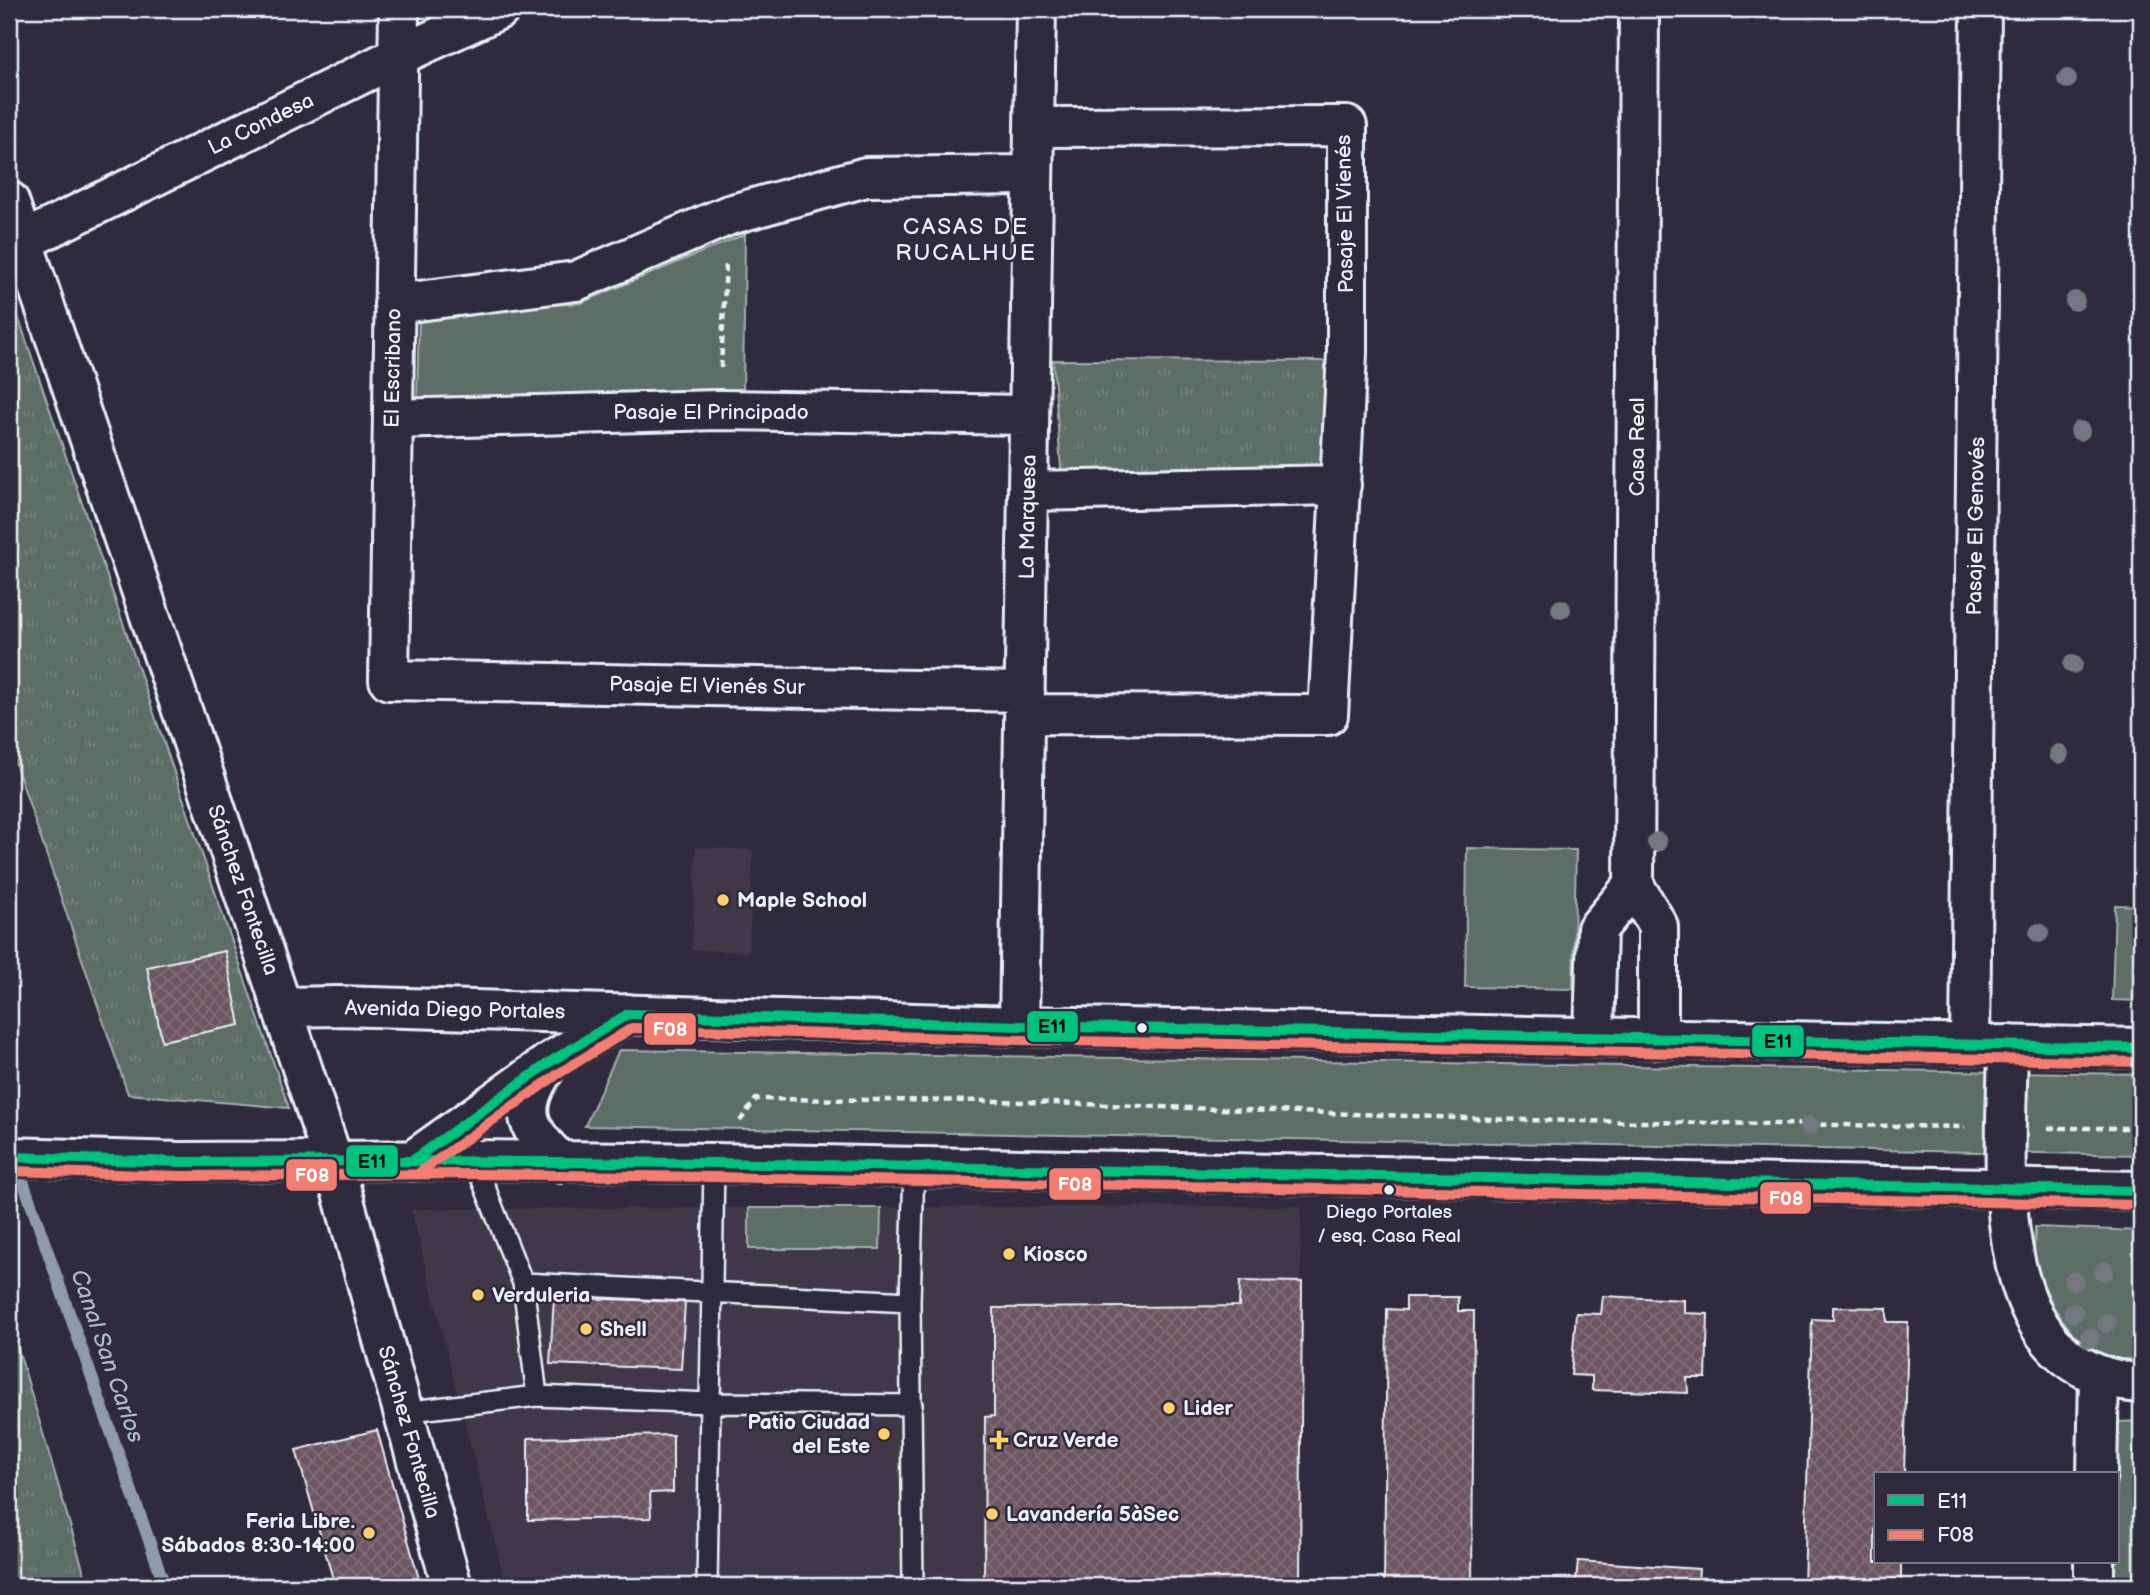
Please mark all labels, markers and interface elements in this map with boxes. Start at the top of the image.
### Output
street label: La Condesa [204,88,318,160]
street label: Pasaje El Vienés [1331,135,1359,293]
district label: CASAS DE RUCALHUE [895,213,1037,267]
street label: El Escribano [379,308,407,428]
street label: Casa Real [1625,398,1650,496]
street label: Pasaje El Principado [613,400,809,425]
street label: Pasaje El Genovés [1962,436,1990,616]
street label: La Marquesa [1014,454,1042,580]
street label: Pasaje El Vienés Sur [609,672,805,700]
street label: Sánchez Fontecilla [202,802,284,978]
place label: Maple School [737,888,867,913]
marker: Maple School [715,892,731,908]
street label: Avenida Diego Portales [345,996,565,1024]
line badge: E11 [1026,1010,1079,1043]
line badge: F08 [643,1012,697,1046]
text: E11 [1038,1016,1066,1039]
text: F08 [653,1019,687,1042]
unlabelled marker [1135,1021,1149,1035]
line badge: E11 [1751,1024,1805,1058]
text: E11 [1764,1031,1792,1054]
line badge: E11 [345,1144,399,1178]
text: E11 [358,1151,386,1174]
line badge: F08 [285,1158,338,1192]
text: F08 [295,1165,329,1188]
line badge: F08 [1048,1167,1102,1201]
text: F08 [1058,1174,1092,1197]
line badge: F08 [1759,1181,1812,1215]
marker: Diego Portales / esq. Casa Real [1382,1183,1396,1197]
text: F08 [1769,1188,1803,1211]
place label: Diego Portales / esq. Casa Real [1317,1201,1461,1248]
place label: Kiosco [1023,1242,1088,1267]
marker: Kiosco [1001,1246,1017,1262]
water label: Canal San Carlos [64,1266,150,1447]
place label: Verduleria [492,1283,590,1308]
marker: Verduleria [470,1287,486,1303]
place label: Shell [600,1317,647,1342]
marker: Shell [578,1321,594,1337]
street label: Sánchez Fontecilla [372,1343,446,1521]
place label: Lider [1183,1396,1234,1421]
marker: Lider [1161,1400,1177,1416]
place label: Patio Ciudad del Este [748,1410,870,1459]
marker: Patio Ciudad del Este [876,1426,892,1442]
place label: Cruz Verde [1013,1428,1119,1453]
marker: Cruz Verde [991,1432,1007,1448]
legend [1874,1472,2118,1564]
text: E11 [1937,1489,1967,1514]
place label: Lavandería 5àSec [1006,1502,1179,1527]
marker: Lavandería 5àSec [984,1506,1000,1522]
place label: Feria Libre. Sábados 8:30-14:00 [162,1509,355,1558]
text: F08 [1937,1523,1974,1548]
marker: Feria Libre. Sábados 8:30-14:00 [361,1525,377,1541]

